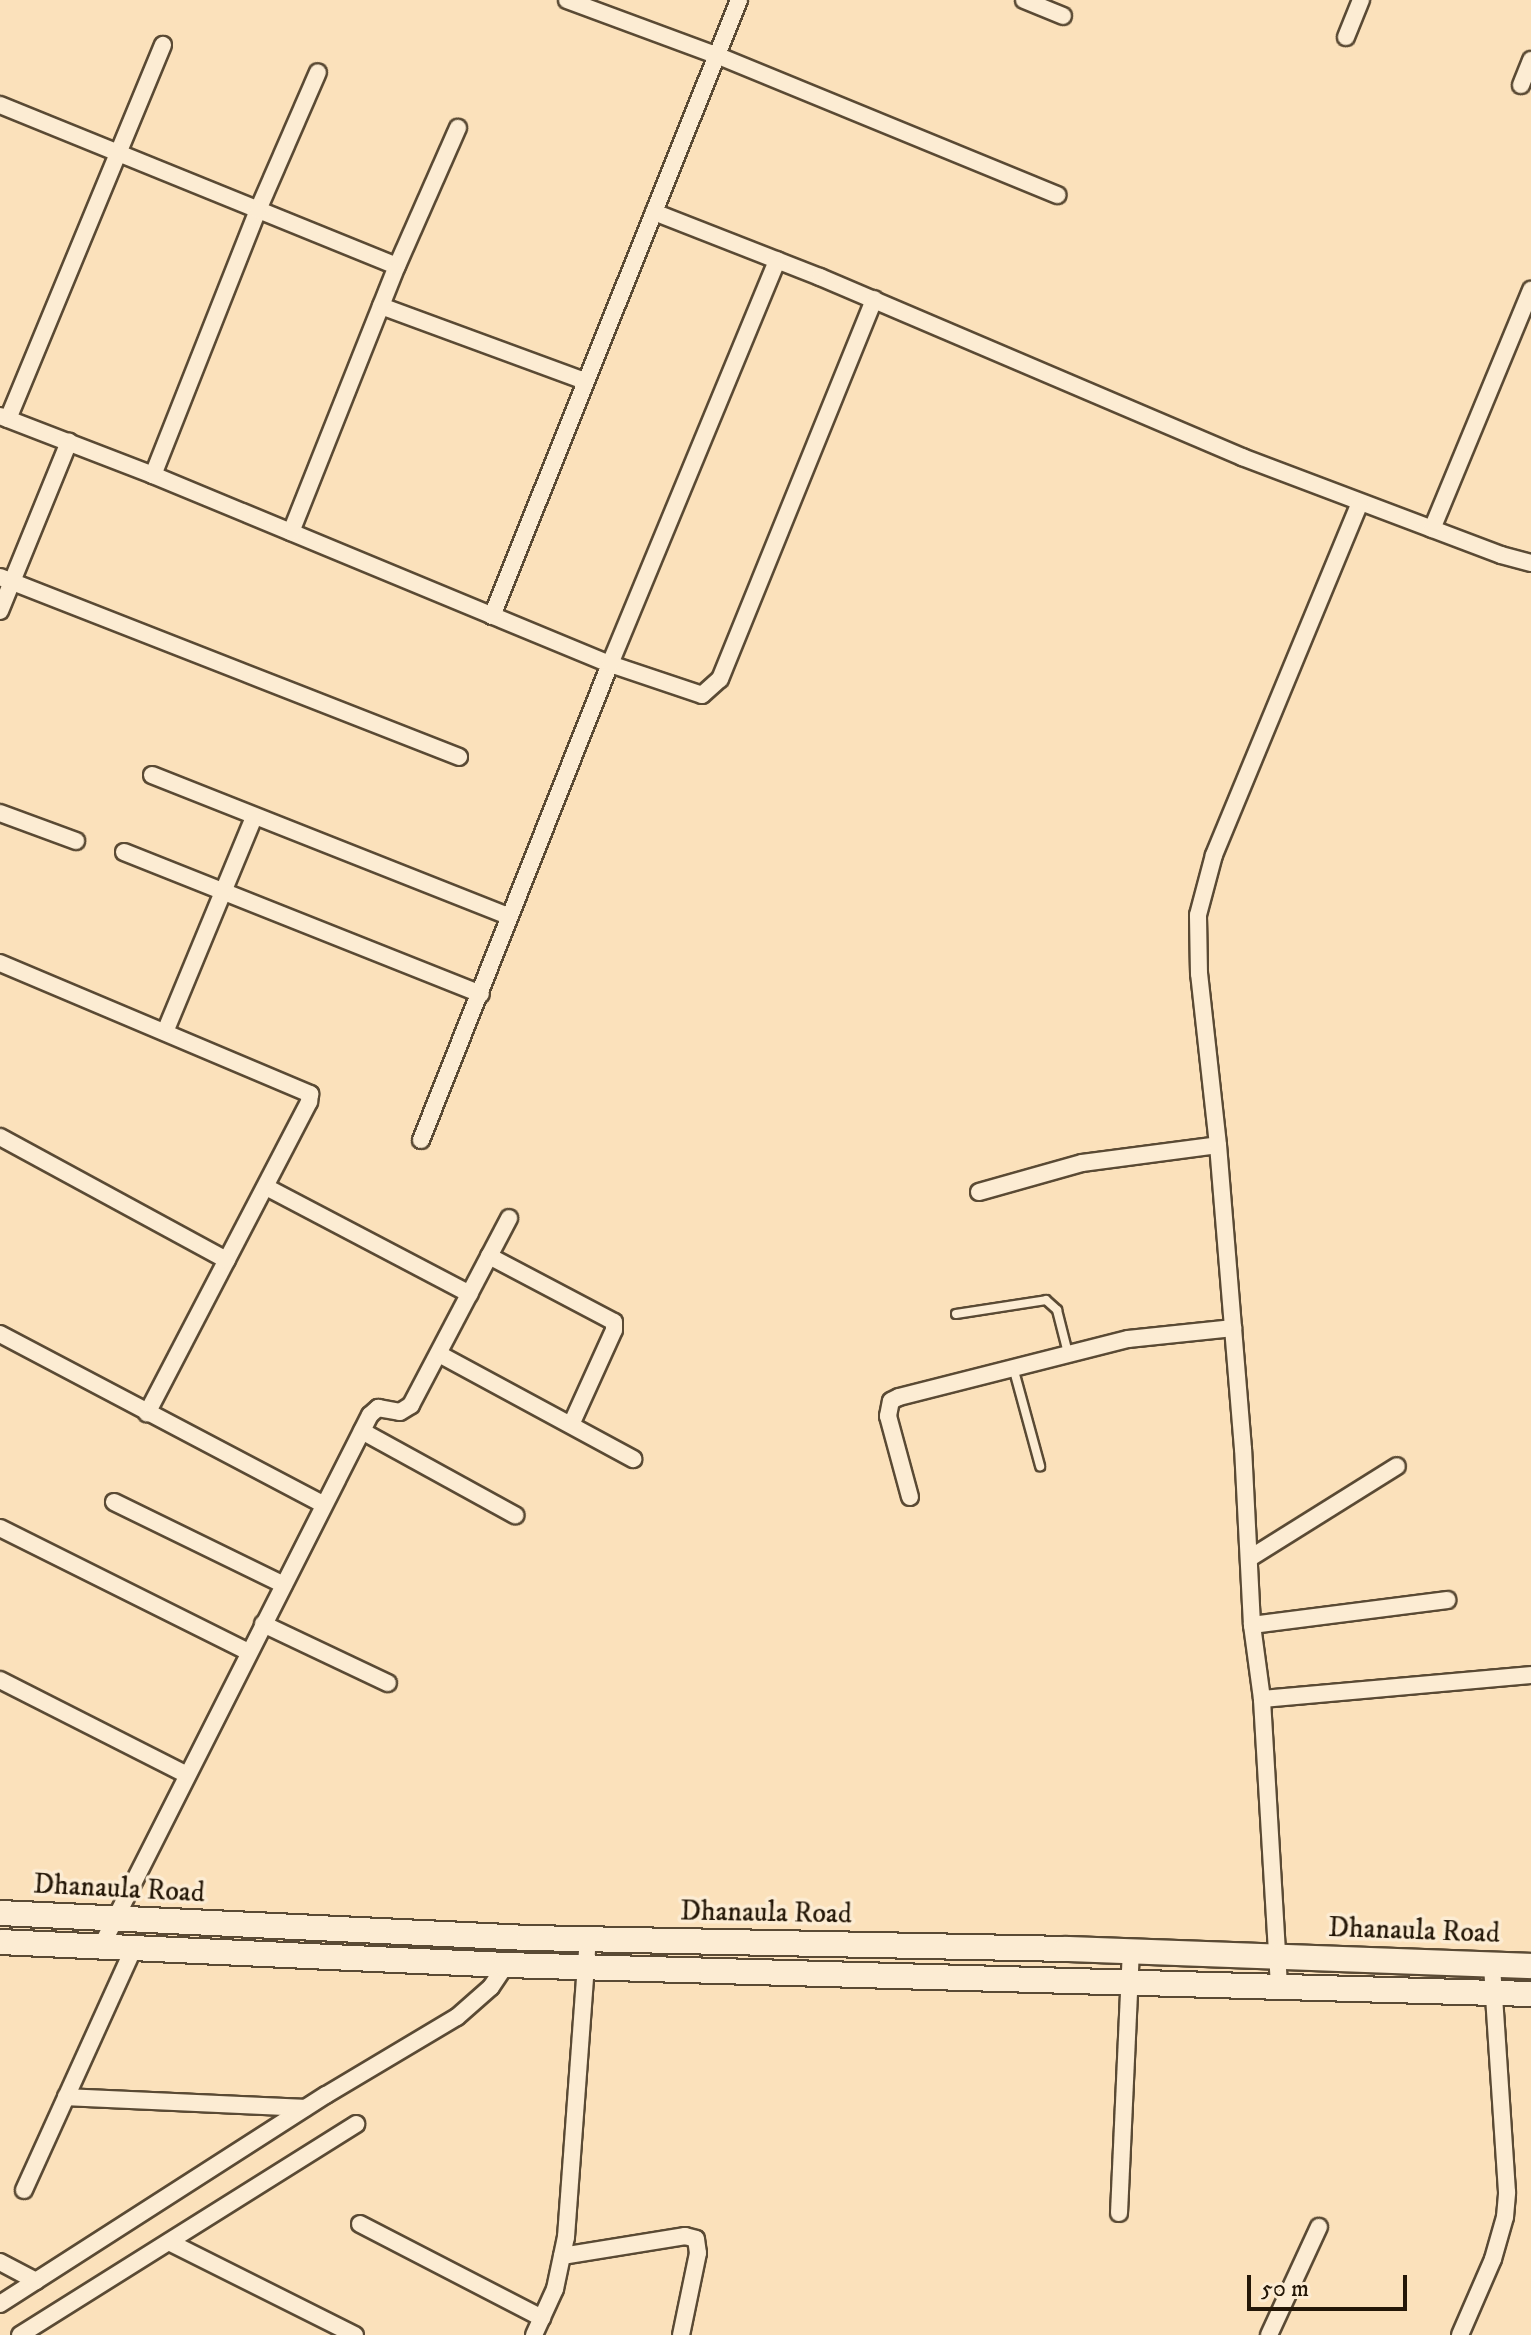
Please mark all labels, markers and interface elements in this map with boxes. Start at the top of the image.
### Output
street label: Dhanaula Road [32,1868,206,1910]
street label: Dhanaula Road [680,1895,852,1931]
street label: Dhanaula Road [1328,1911,1500,1951]
scale bar [1251,2259,1411,2309]
text: 50 m [1261,2274,1309,2304]

